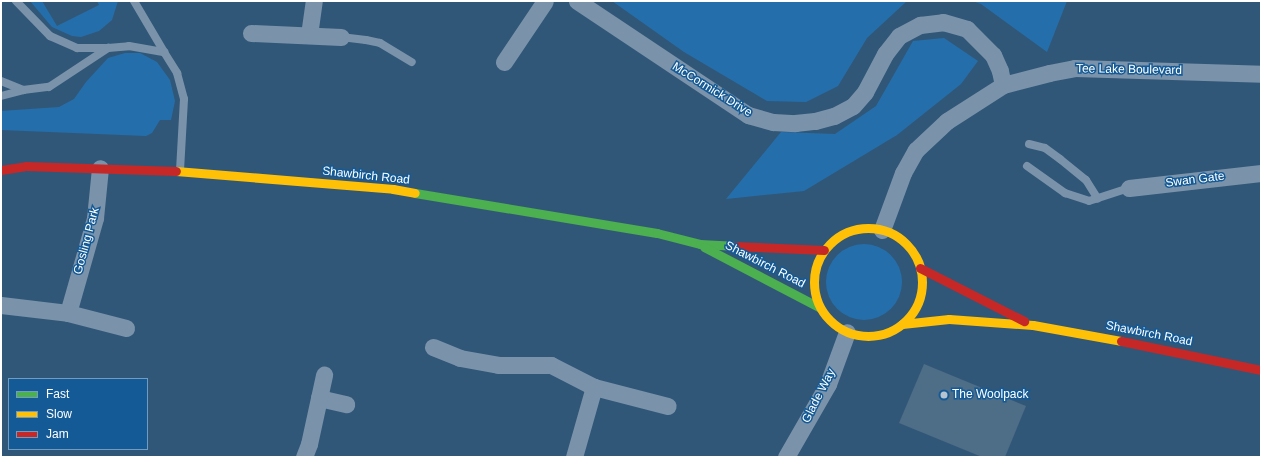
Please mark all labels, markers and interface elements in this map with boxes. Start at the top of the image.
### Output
street label: McCormick Drive [669,60,755,120]
street label: Tee Lake Boulevard [1076,62,1182,78]
street label: Shawbirch Road [321,164,411,188]
street label: Swan Gate [1165,169,1225,191]
street label: Gosling Park [71,206,103,276]
street label: Shawbirch Road [723,239,807,291]
street label: Shawbirch Road [1104,319,1194,349]
street label: Glade Way [799,366,839,426]
legend [8,378,148,450]
text: Fast [46,387,69,401]
place label: The Woolpack [952,388,1028,402]
marker: The Woolpack [939,390,949,400]
text: Slow [46,407,72,421]
text: Jam [46,427,69,441]

